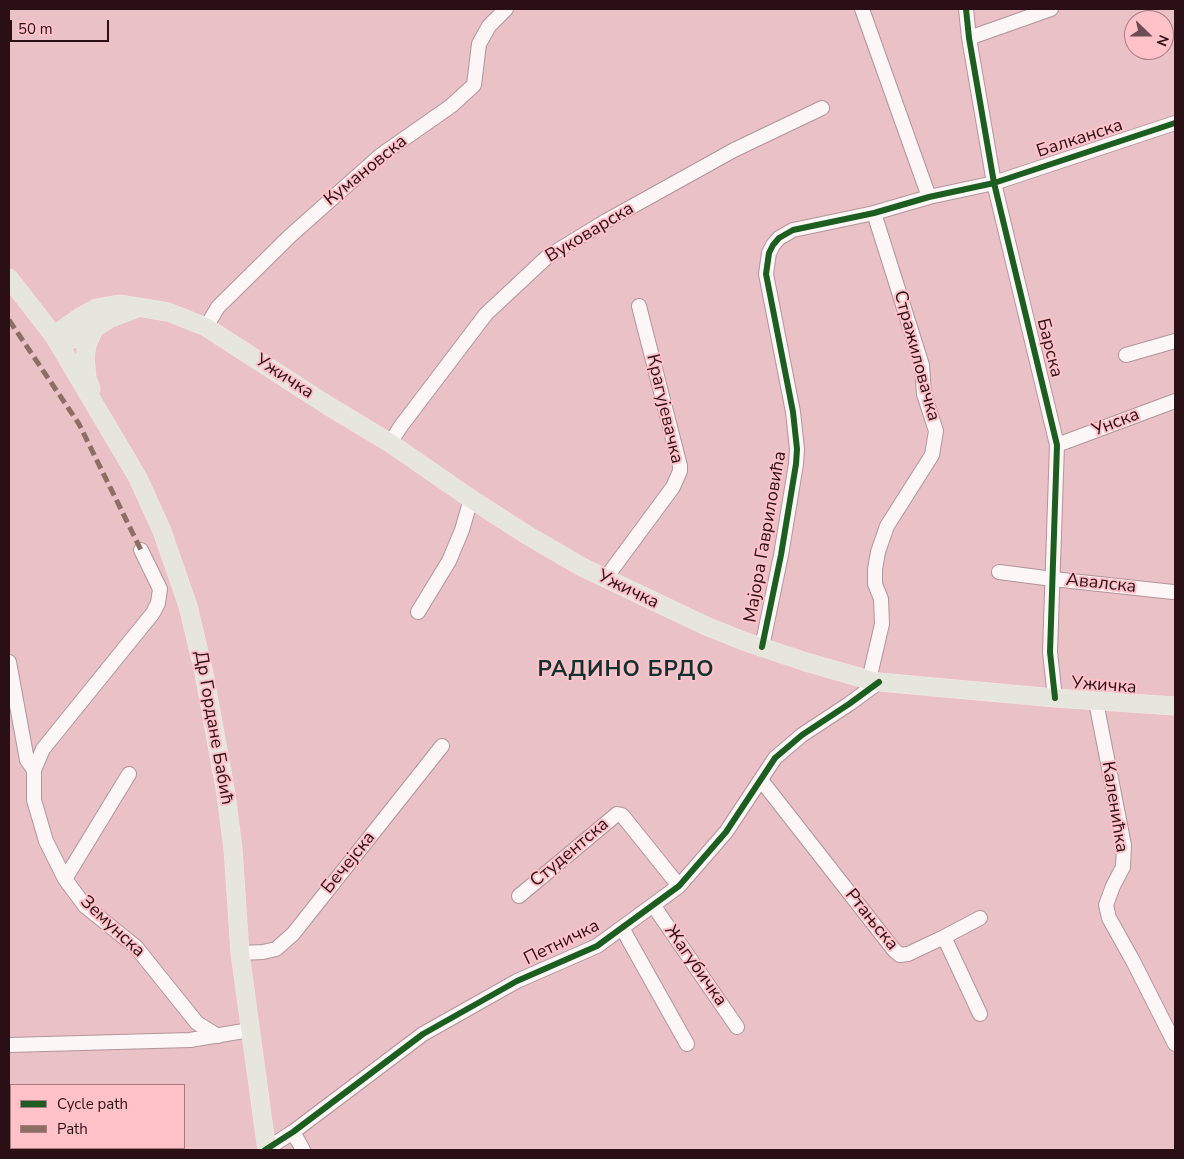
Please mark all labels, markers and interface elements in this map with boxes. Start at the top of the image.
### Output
scale bar [12,10,111,42]
north arrow [1124,10,1174,60]
text: 50 m [18,19,53,39]
text: N [1152,32,1173,49]
street label: Балканска [1034,115,1126,163]
street label: Кумановска [320,131,412,211]
street label: Вуковарска [542,198,638,268]
street label: Стражиловачка [888,288,944,424]
street label: Барска [1031,316,1067,380]
street label: Ужичка [251,350,317,404]
street label: Крагујевачка [641,352,687,466]
street label: Унска [1089,404,1143,442]
street label: Мајора Гавриловића [740,450,792,624]
street label: Ужичка [594,566,662,614]
street label: Авалска [1065,570,1137,598]
street label: Др Гордане Бабић [189,649,237,807]
district label: РАДИНО БРДО [536,658,716,684]
street label: Ужичка [1071,673,1137,699]
street label: Каленићка [1096,760,1132,854]
street label: Студентска [526,814,614,892]
street label: Бечејска [318,828,380,898]
street label: Ртањска [840,885,902,955]
street label: Земунска [75,892,149,962]
street label: Петничка [521,915,603,971]
street label: Жагубичка [659,921,731,1011]
legend [10,1084,185,1149]
text: Cycle path [57,1094,128,1114]
text: Path [57,1119,88,1139]

